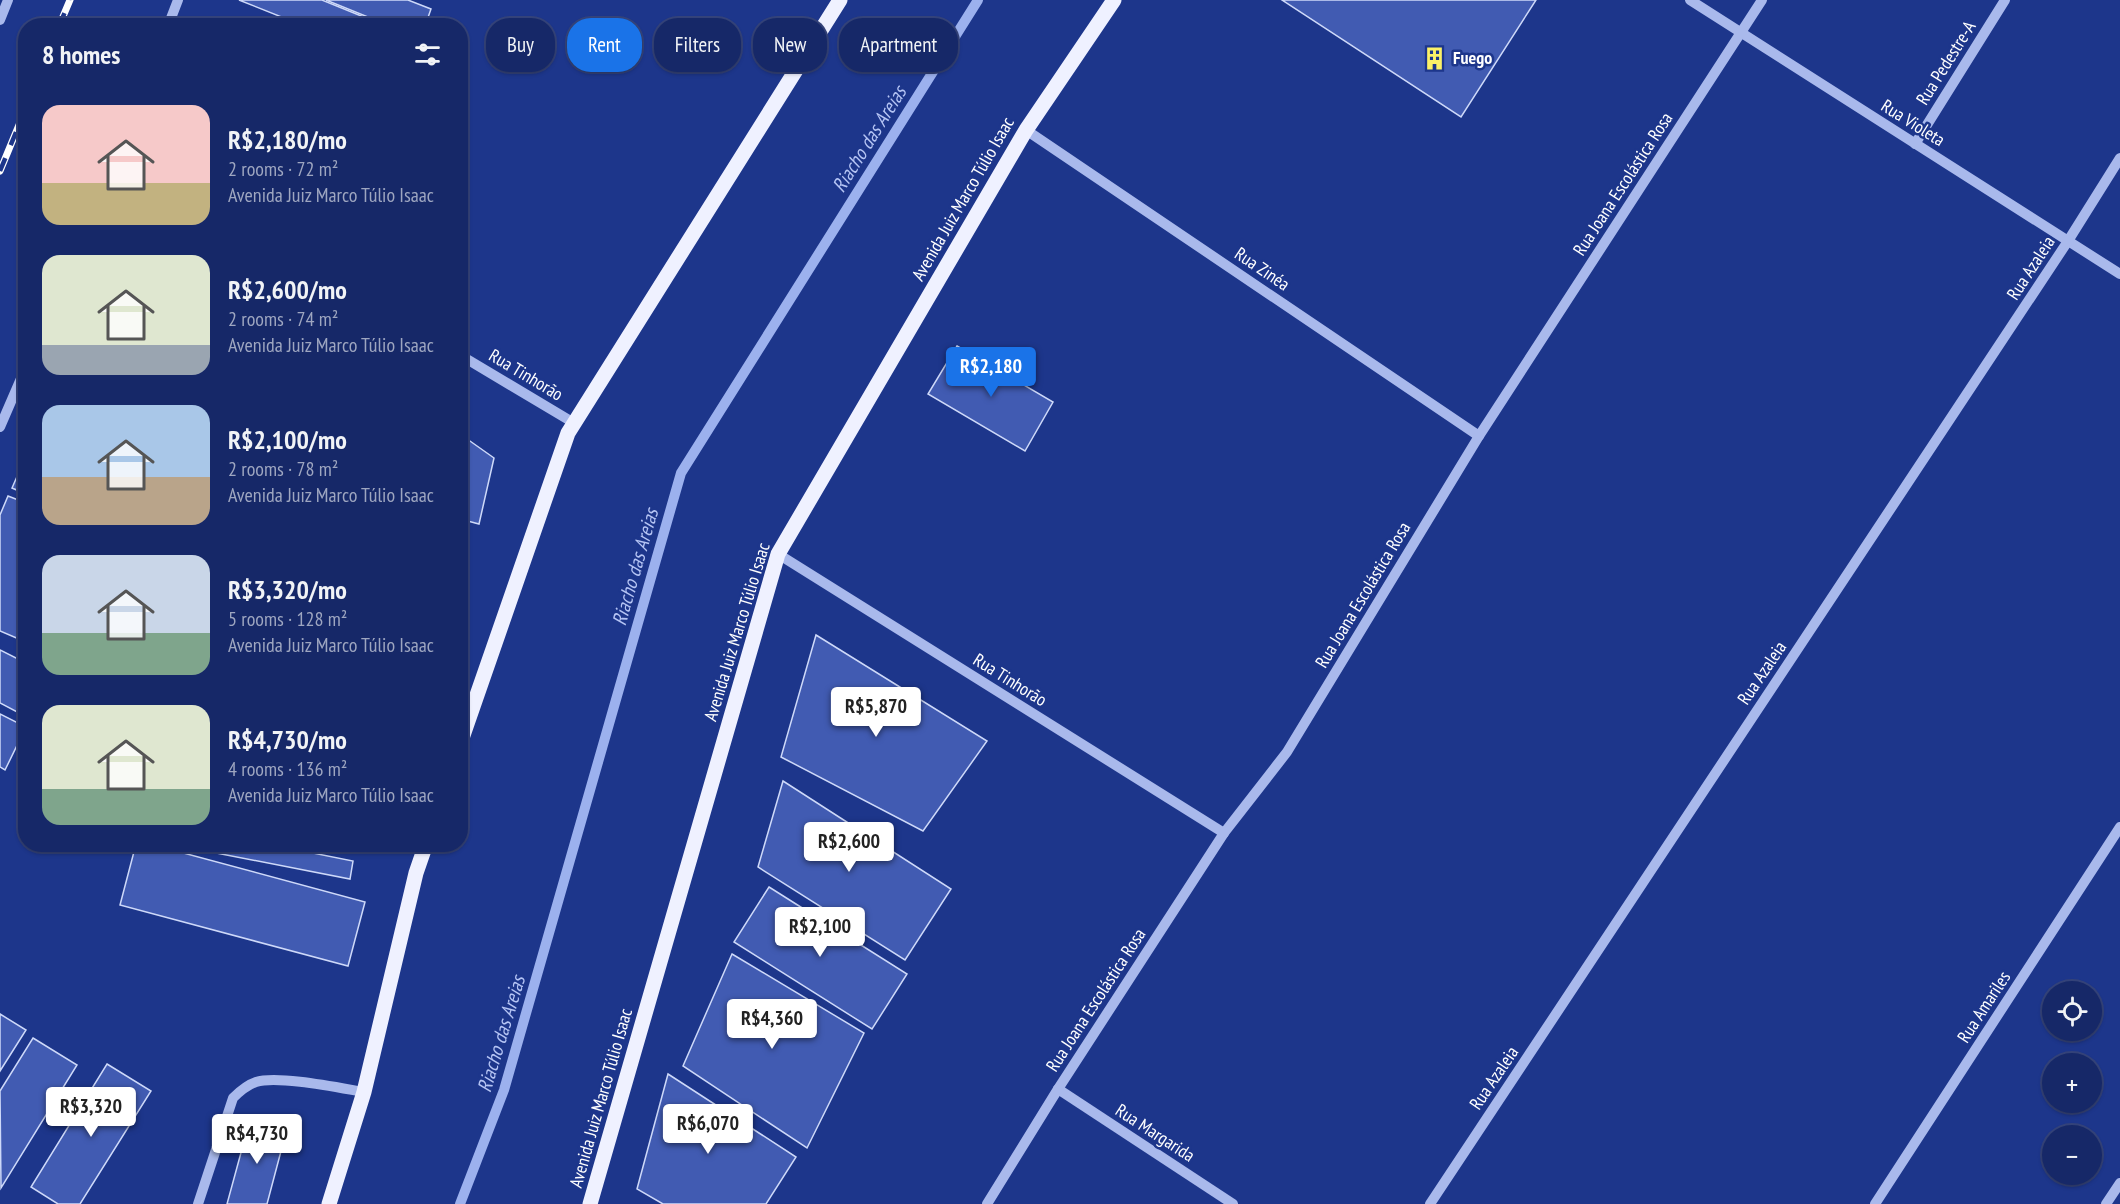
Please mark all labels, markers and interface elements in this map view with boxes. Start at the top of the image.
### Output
street label: Rua Pedestre-A [1911,16,1981,109]
chip: Buy [486,18,555,72]
chip: Rent [567,18,642,72]
chip: Filters [654,18,741,72]
chip: New [753,18,827,72]
chip: Apartment [839,18,958,72]
text: 8 homes [42,38,120,71]
icon: filters [411,38,444,71]
building icon: Fuego [1422,45,1448,71]
place label: Fuego [1453,46,1492,69]
water label: Riacho das Areias [826,79,913,197]
street label: Rua Violeta [1877,94,1949,151]
street label: Rua Joana Escolástica Rosa [1568,108,1677,260]
street label: Avenida Juiz Marco Túlio Isaac [906,112,1019,285]
text: R$2,180/mo [228,123,347,156]
icon: home [90,129,162,201]
text: 2 rooms · 72 m² [228,156,338,182]
text: Avenida Juiz Marco Túlio Isaac [228,182,434,208]
street label: Rua Azaleia [2001,231,2060,304]
street label: Rua Zinéa [1230,242,1294,295]
text: R$2,600/mo [228,273,347,306]
icon: home [90,279,162,351]
text: 2 rooms · 74 m² [228,306,338,332]
text: Avenida Juiz Marco Túlio Isaac [228,332,434,358]
street label: Rua Tinhorão [485,343,568,406]
pin: R$2,180 [936,347,1046,398]
text: R$2,180 [960,353,1022,379]
text: R$2,100/mo [228,423,347,456]
icon: home [90,429,162,501]
text: 2 rooms · 78 m² [228,456,338,482]
text: Avenida Juiz Marco Túlio Isaac [228,482,434,508]
water label: Riacho das Areias [606,504,665,628]
street label: Rua Joana Escolástica Rosa [1310,518,1415,672]
street label: Avenida Juiz Marco Túlio Isaac [698,539,775,724]
text: R$3,320/mo [228,573,347,606]
icon: home [90,579,162,651]
text: 5 rooms · 128 m² [228,606,347,632]
text: Avenida Juiz Marco Túlio Isaac [228,632,434,658]
street label: Rua Azaleia [1732,637,1791,709]
street label: Rua Tinhorão [969,648,1052,711]
pin: R$5,870 [821,687,931,738]
text: R$5,870 [845,693,907,719]
text: R$4,730/mo [228,723,347,756]
icon: home [90,729,162,801]
text: 4 rooms · 136 m² [228,756,347,782]
text: Avenida Juiz Marco Túlio Isaac [228,782,434,808]
pin: R$2,600 [794,822,904,873]
text: R$2,600 [818,828,880,854]
pin: R$2,100 [765,907,875,958]
text: R$2,100 [789,913,851,939]
street label: Rua Joana Escolástica Rosa [1041,924,1150,1076]
street label: Rua Amariles [1952,967,2015,1047]
water label: Riacho das Areias [471,971,532,1095]
map controls [2042,981,2102,1185]
button: locate [2042,981,2102,1041]
pin: R$4,360 [717,999,827,1050]
street label: Avenida Juiz Marco Túlio Isaac [564,1005,637,1190]
text: R$4,360 [741,1005,803,1031]
street label: Rua Azaleia [1464,1042,1523,1114]
button: + [2042,1053,2102,1113]
pin: R$3,320 [36,1087,146,1138]
text: R$3,320 [60,1093,122,1119]
street label: Rua Margarida [1111,1098,1199,1167]
pin: R$6,070 [653,1104,763,1155]
text: R$6,070 [677,1110,739,1136]
pin: R$4,730 [202,1114,312,1165]
text: R$4,730 [226,1120,288,1146]
button: − [2042,1125,2102,1185]

